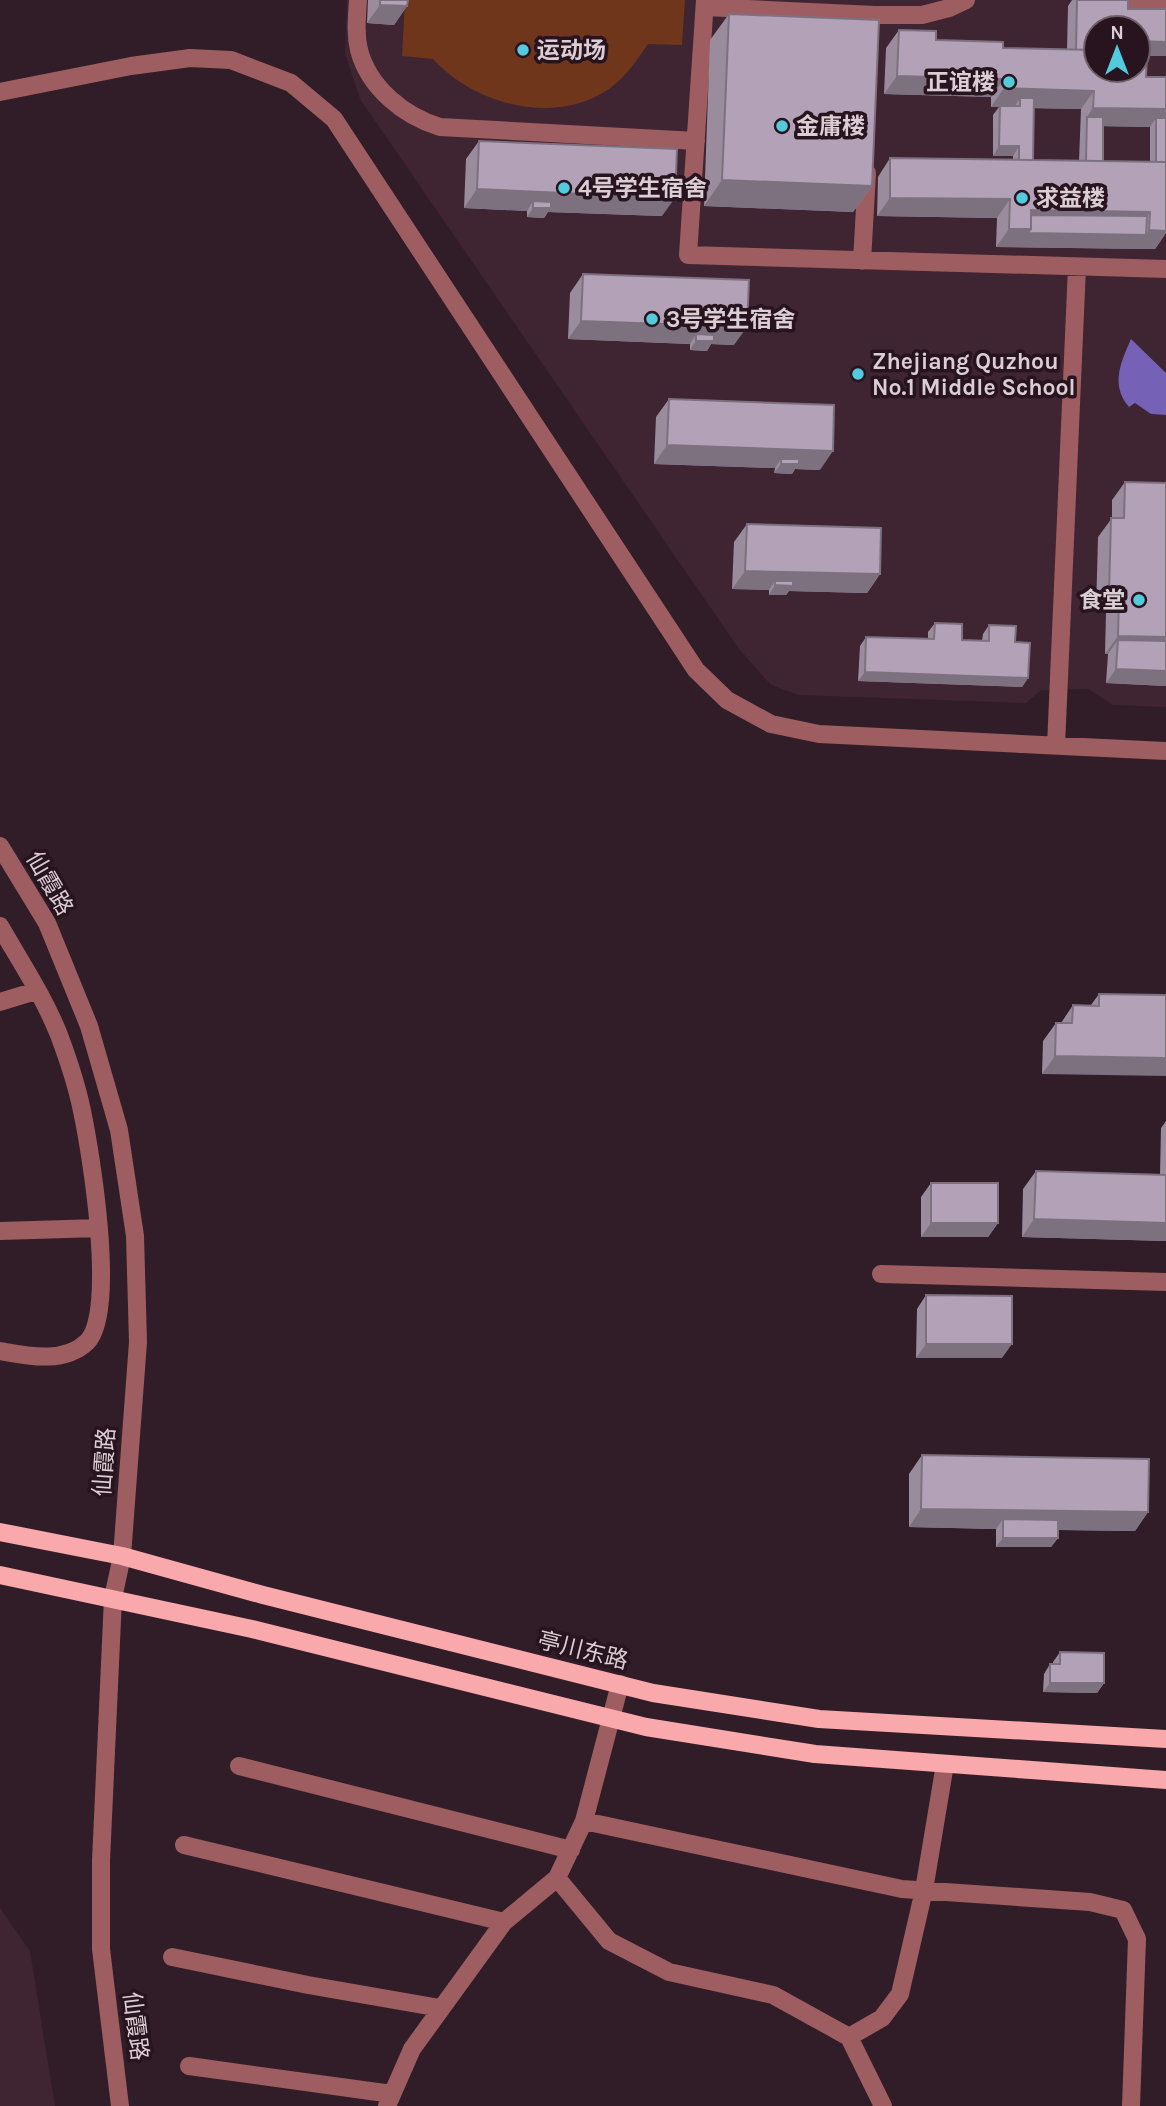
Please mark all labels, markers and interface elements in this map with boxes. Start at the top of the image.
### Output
north arrow [1082,14,1152,84]
text: N [1110,22,1124,44]
place label: 运动场 [537,37,606,64]
marker: 运动场 [515,42,531,58]
place label: 正谊楼 [926,69,995,96]
marker: 正谊楼 [1001,74,1017,90]
place label: 金庸楼 [796,113,865,140]
marker: 金庸楼 [774,118,790,134]
place label: 4号学生宿舍 [578,175,707,202]
marker: 4号学生宿舍 [556,180,572,196]
place label: 求益楼 [1036,185,1105,212]
marker: 求益楼 [1014,190,1030,206]
place label: 3号学生宿舍 [666,306,795,333]
marker: 3号学生宿舍 [644,311,660,327]
place label: Zhejiang Quzhou No.1 Middle School [872,348,1076,401]
marker: Zhejiang Quzhou No.1 Middle School [850,366,866,382]
place label: 食堂 [1079,587,1125,614]
marker: 食堂 [1131,592,1147,608]
street label: 仙霞路 [21,847,79,920]
street label: 仙霞路 [89,1427,120,1497]
street label: 亭川东路 [535,1626,631,1675]
street label: 仙霞路 [118,1990,153,2062]

